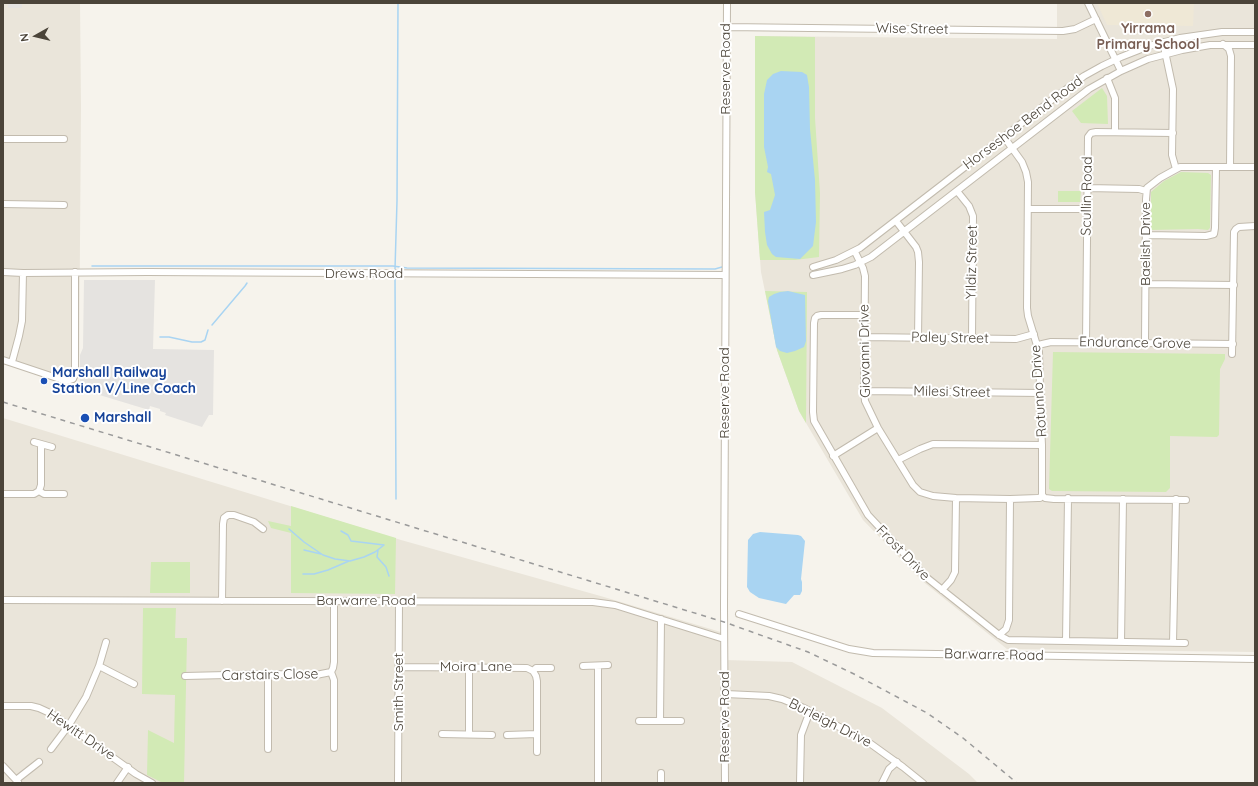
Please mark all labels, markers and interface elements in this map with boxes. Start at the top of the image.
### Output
marker: Yirrama Primary School [1143,9,1153,19]
north arrow [16,16,56,56]
street label: Wise Street [875,20,949,38]
place label: Yirrama Primary School [1097,21,1199,54]
street label: Reserve Road [718,23,734,115]
text: N [17,33,32,43]
street label: Horseshoe Bend Road [960,73,1086,173]
street label: Scullin Road [1078,156,1096,236]
street label: Baelish Drive [1138,202,1154,286]
street label: Yildiz Street [963,225,981,299]
street label: Drews Road [325,266,403,282]
street label: Giovanni Drive [856,304,874,398]
street label: Paley Street [911,329,989,347]
street label: Endurance Grove [1079,334,1191,352]
street label: Rotunno Drive [1027,344,1051,438]
street label: Reserve Road [717,347,733,439]
place label: Marshall Railway Station V/Line Coach [52,365,196,398]
marker: Marshall Railway Station V/Line Coach [39,376,49,386]
street label: Milesi Street [913,383,991,401]
place label: Marshall [94,410,152,426]
marker: Marshall [79,412,91,424]
street label: Frost Drive [873,522,933,584]
street label: Barwarre Road [316,593,416,609]
street label: Barwarre Road [944,646,1044,664]
street label: Smith Street [391,653,407,731]
street label: Moira Lane [440,659,512,675]
street label: Carstairs Close [221,666,319,684]
street label: Reserve Road [717,671,733,763]
street label: Burleigh Drive [786,695,874,751]
street label: Hewitt Drive [44,706,118,764]

